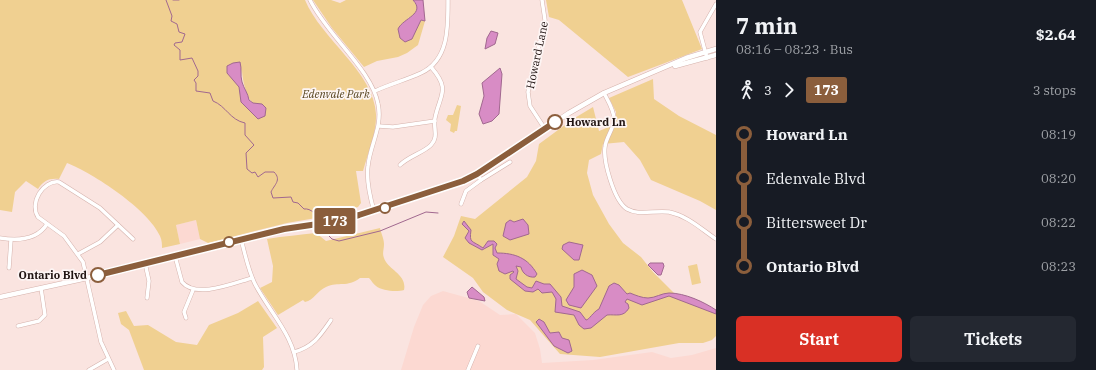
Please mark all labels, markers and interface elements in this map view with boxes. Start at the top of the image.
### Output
text: 7 min [736,11,798,40]
street label: Howard Lane [523,20,551,90]
text: $2.64 [1036,25,1076,44]
text: 08:16 – 08:23 · Bus [736,41,853,58]
icon: walk [736,79,758,101]
icon: forward [778,79,800,101]
text: 173 [814,81,839,99]
text: 3 [764,82,772,99]
text: 3 stops [1033,82,1076,99]
park label: Edenvale Park [301,87,370,101]
marker: Howard Ln [547,114,563,130]
place label: Howard Ln [566,115,626,129]
text: Howard Ln [766,125,848,144]
text: 08:19 [1041,126,1076,143]
text: Edenvale Blvd [766,169,866,188]
text: 08:20 [1041,170,1076,187]
unlabelled marker [379,202,391,214]
line badge: 173 [312,208,358,234]
text: 173 [322,212,348,230]
text: Bittersweet Dr [766,213,867,232]
text: 08:22 [1041,214,1076,231]
unlabelled marker [223,236,235,248]
text: Ontario Blvd [766,257,859,276]
text: 08:23 [1041,258,1076,275]
marker: Ontario Blvd [90,267,106,283]
place label: Ontario Blvd [19,268,87,282]
button: Start [736,316,902,362]
button: Tickets [910,316,1076,362]

